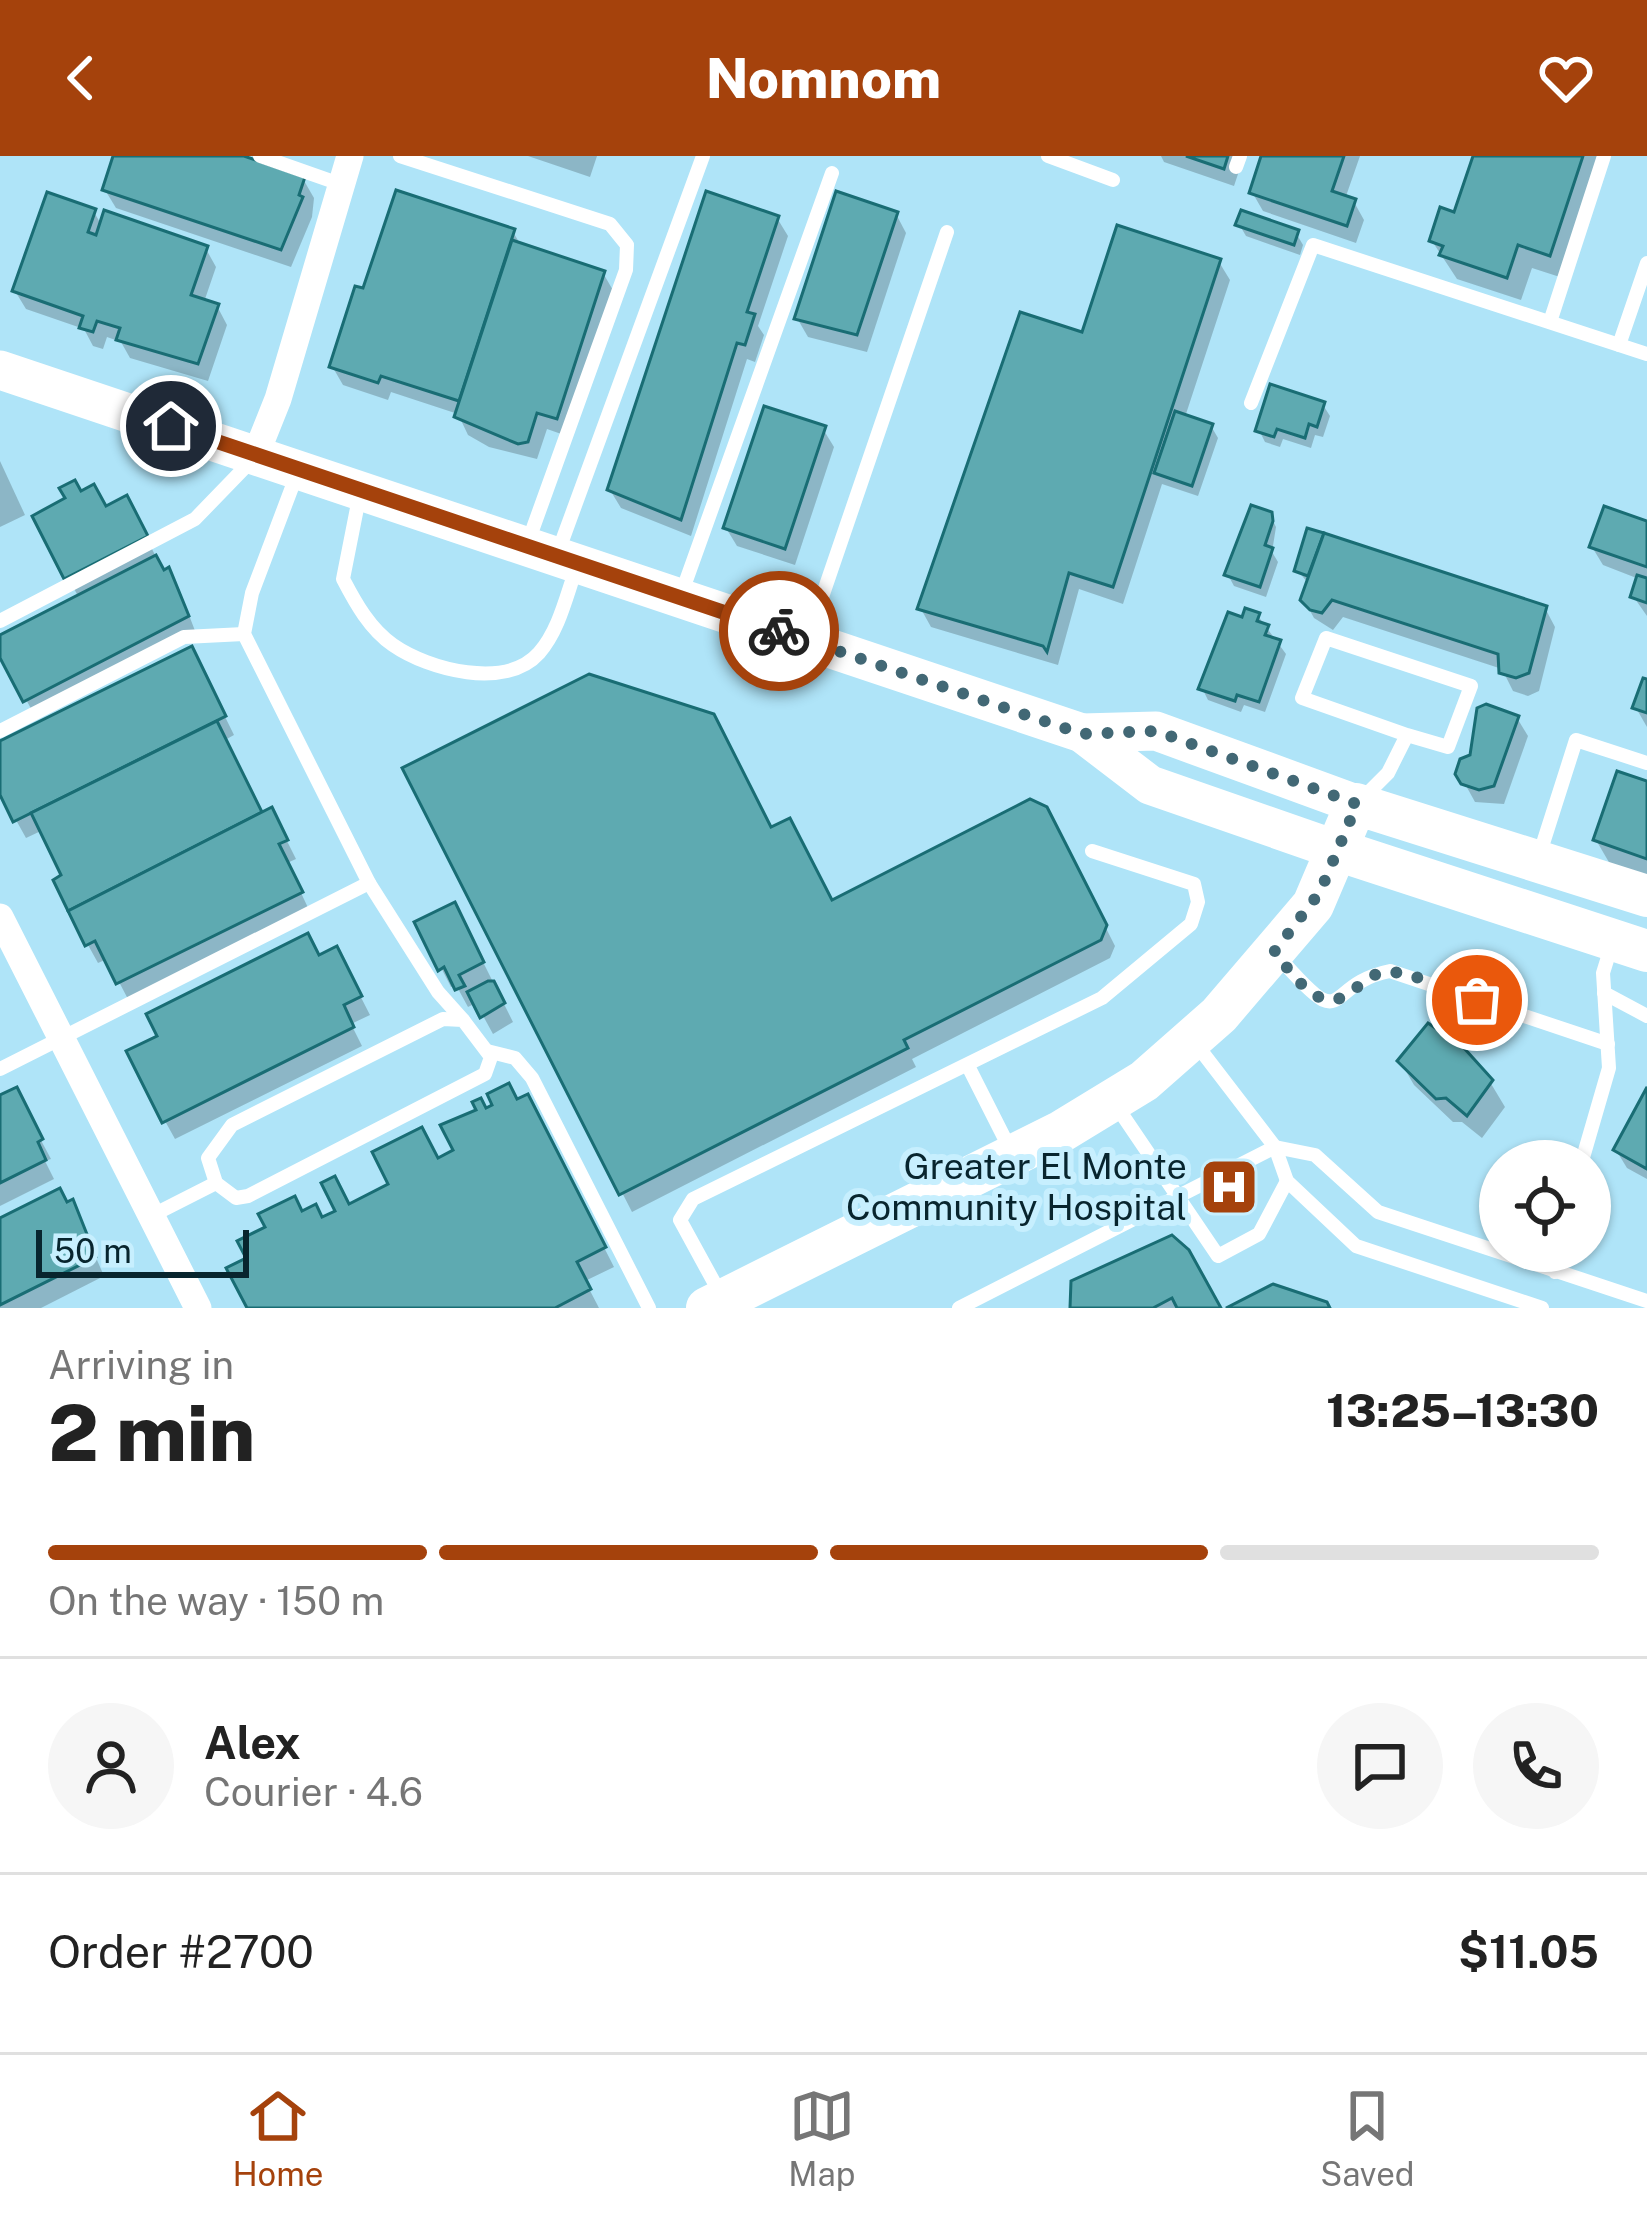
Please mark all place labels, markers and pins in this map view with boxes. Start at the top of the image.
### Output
pin [120,375,222,477]
pin [1426,949,1528,1051]
place label: Greater El Monte Community Hospital [846,1145,1187,1228]
hospital icon: Greater El Monte Community Hospital [1198,1156,1260,1218]

